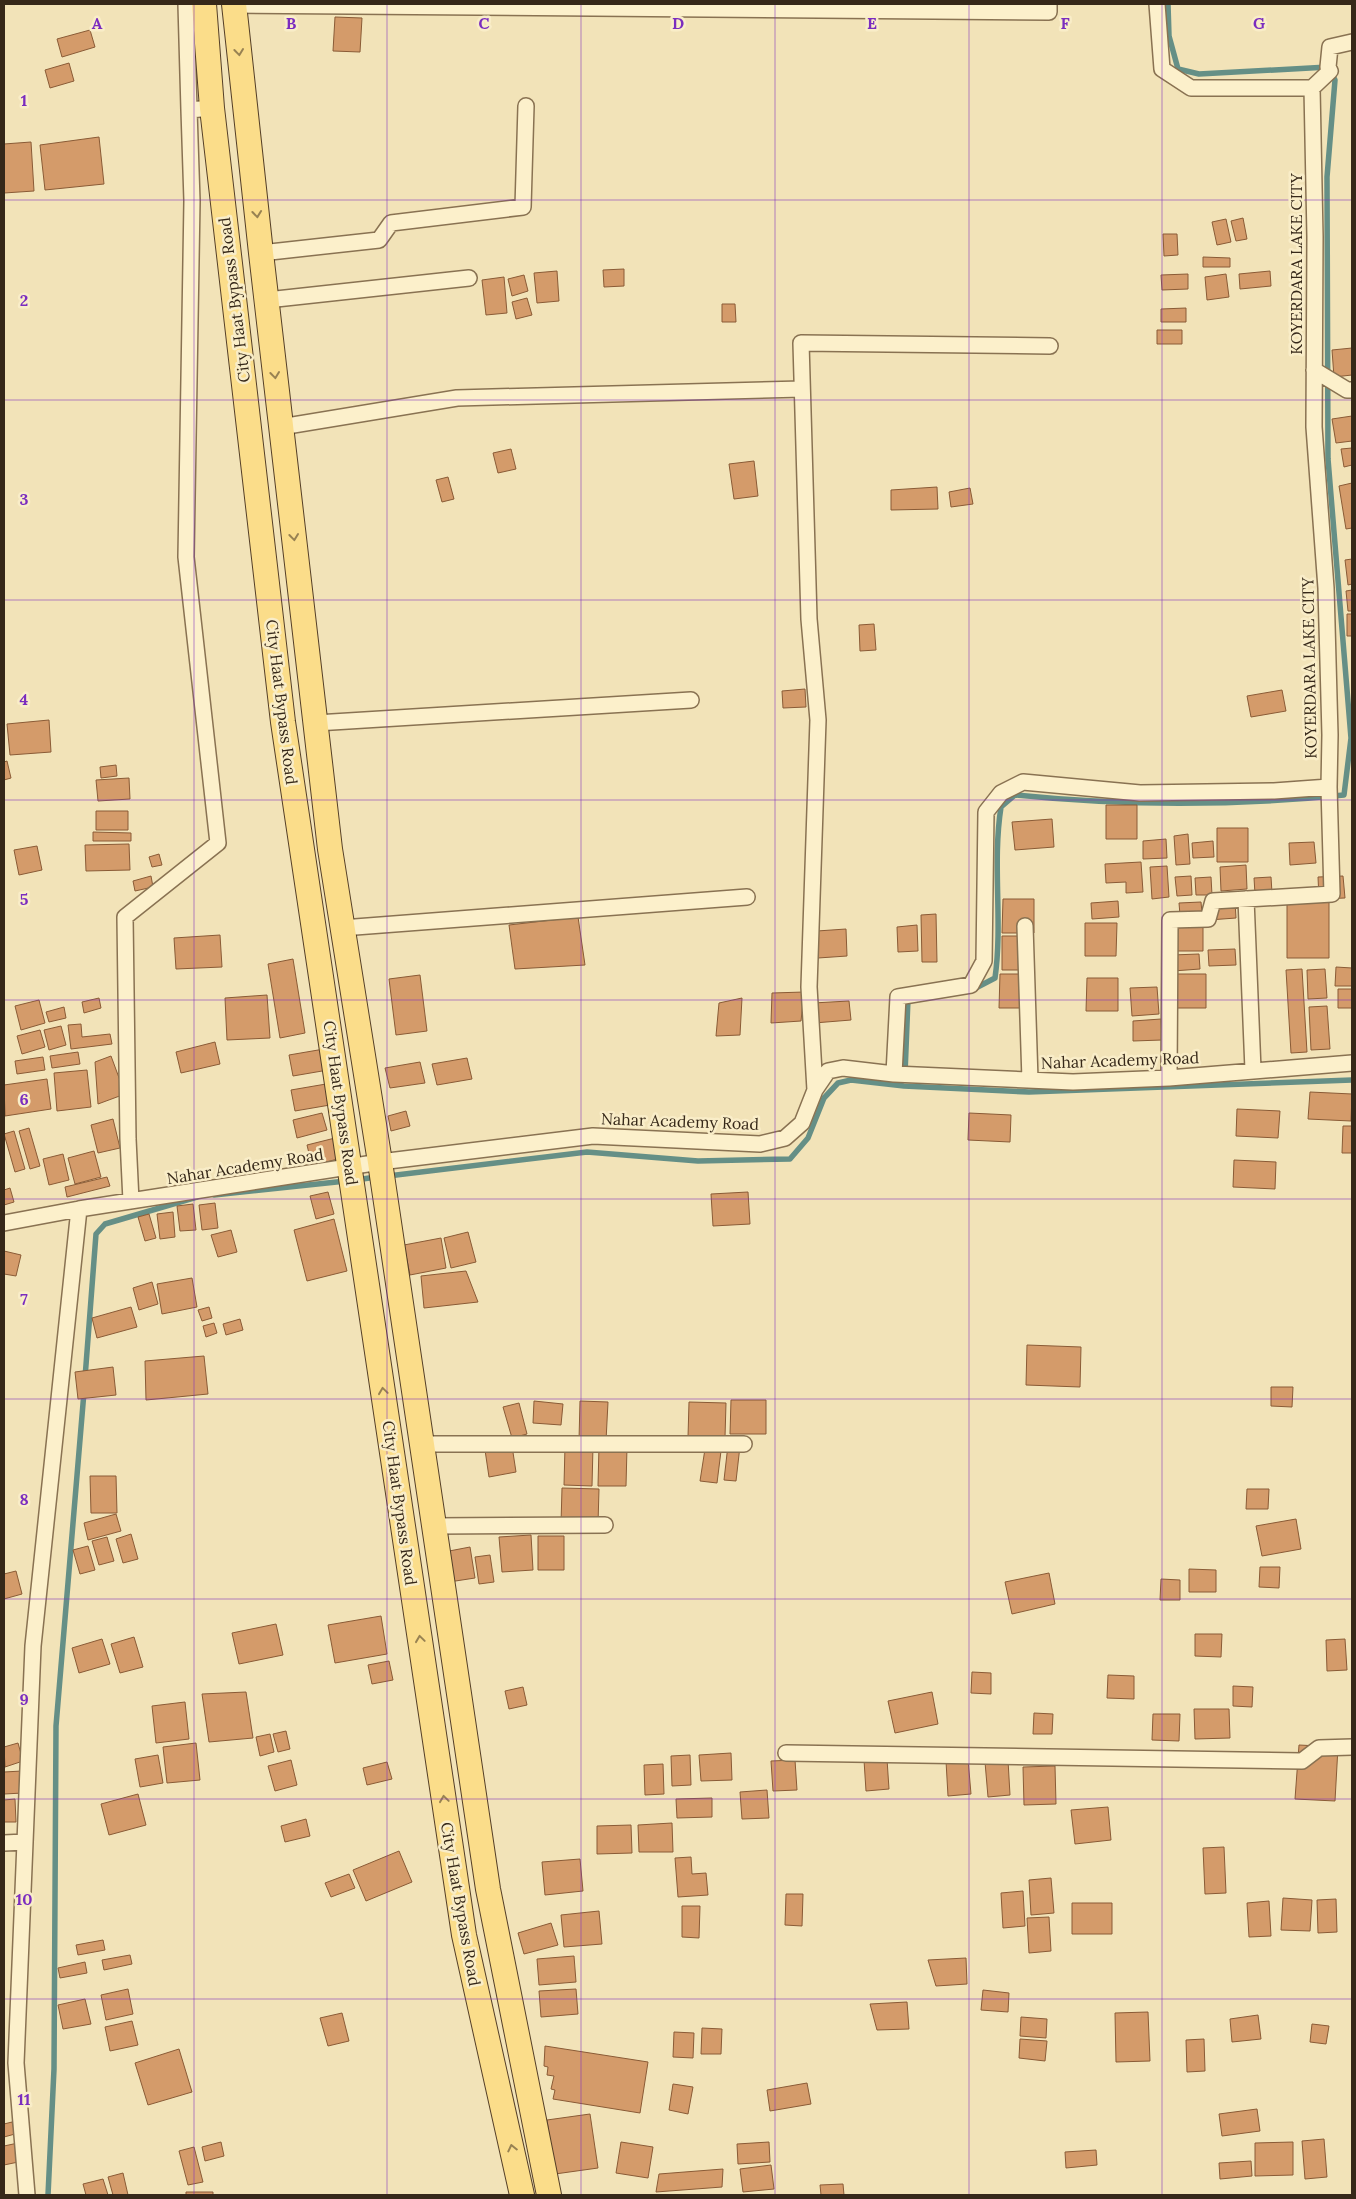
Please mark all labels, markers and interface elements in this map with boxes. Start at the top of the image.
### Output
text: A [92,13,103,33]
text: B [286,13,297,33]
text: C [478,13,490,33]
text: D [672,13,684,33]
text: E [867,13,877,33]
text: F [1060,13,1070,33]
text: G [1253,13,1265,33]
one-way arrow [233,49,244,57]
text: 1 [21,90,27,110]
street label: KOYERDARA LAKE CITY [1286,172,1306,355]
one-way arrow [251,210,262,218]
street label: City Haat Bypass Road [214,216,254,384]
text: 2 [20,290,28,310]
one-way arrow [269,372,280,380]
text: 3 [20,489,29,509]
one-way arrow [288,533,299,541]
street label: KOYERDARA LAKE CITY [1297,576,1321,759]
street label: City Haat Bypass Road [262,618,302,786]
text: 4 [20,689,29,709]
text: 5 [20,889,29,909]
street label: City Haat Bypass Road [320,1019,363,1187]
street label: Nahar Academy Road [1041,1047,1200,1073]
text: 6 [19,1089,29,1109]
street label: Nahar Academy Road [601,1108,760,1134]
street label: Nahar Academy Road [165,1144,325,1188]
text: 7 [20,1289,28,1309]
one-way arrow [379,1387,389,1396]
street label: City Haat Bypass Road [379,1419,422,1587]
text: 8 [19,1489,29,1509]
one-way arrow [415,1634,426,1642]
text: 9 [19,1689,29,1709]
one-way arrow [439,1795,450,1803]
street label: City Haat Bypass Road [437,1820,485,1988]
text: 10 [16,1889,32,1909]
text: 11 [18,2089,31,2109]
one-way arrow [507,2143,518,2152]

